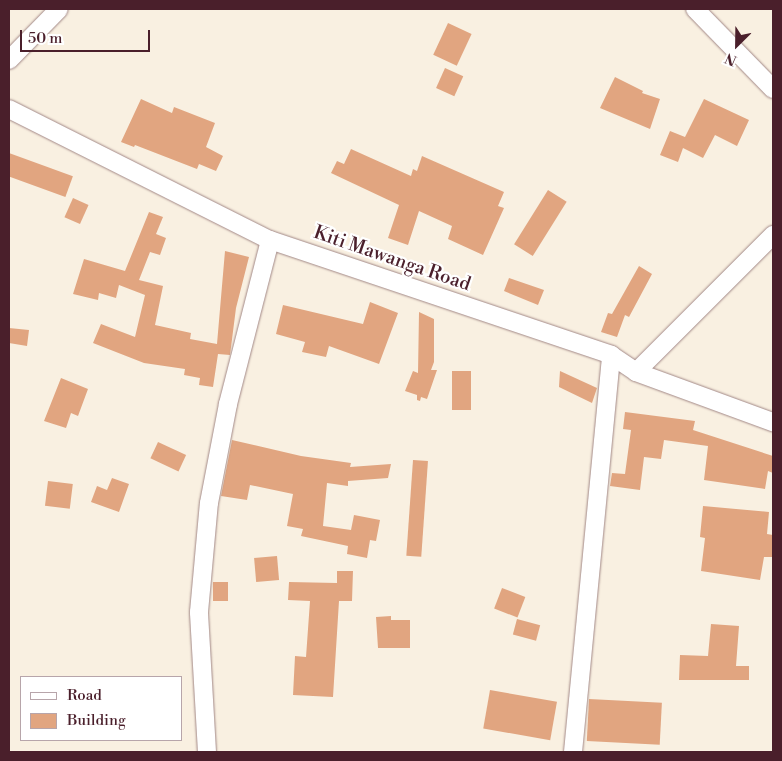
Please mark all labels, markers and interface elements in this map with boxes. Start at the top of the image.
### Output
scale bar [22,20,152,52]
north arrow [712,20,762,70]
text: 50 m [28,29,62,48]
text: N [723,48,740,69]
street label: Kiti Mawanga Road [310,221,474,297]
legend [20,676,182,741]
text: Road [67,686,102,705]
text: Building [67,711,126,730]

